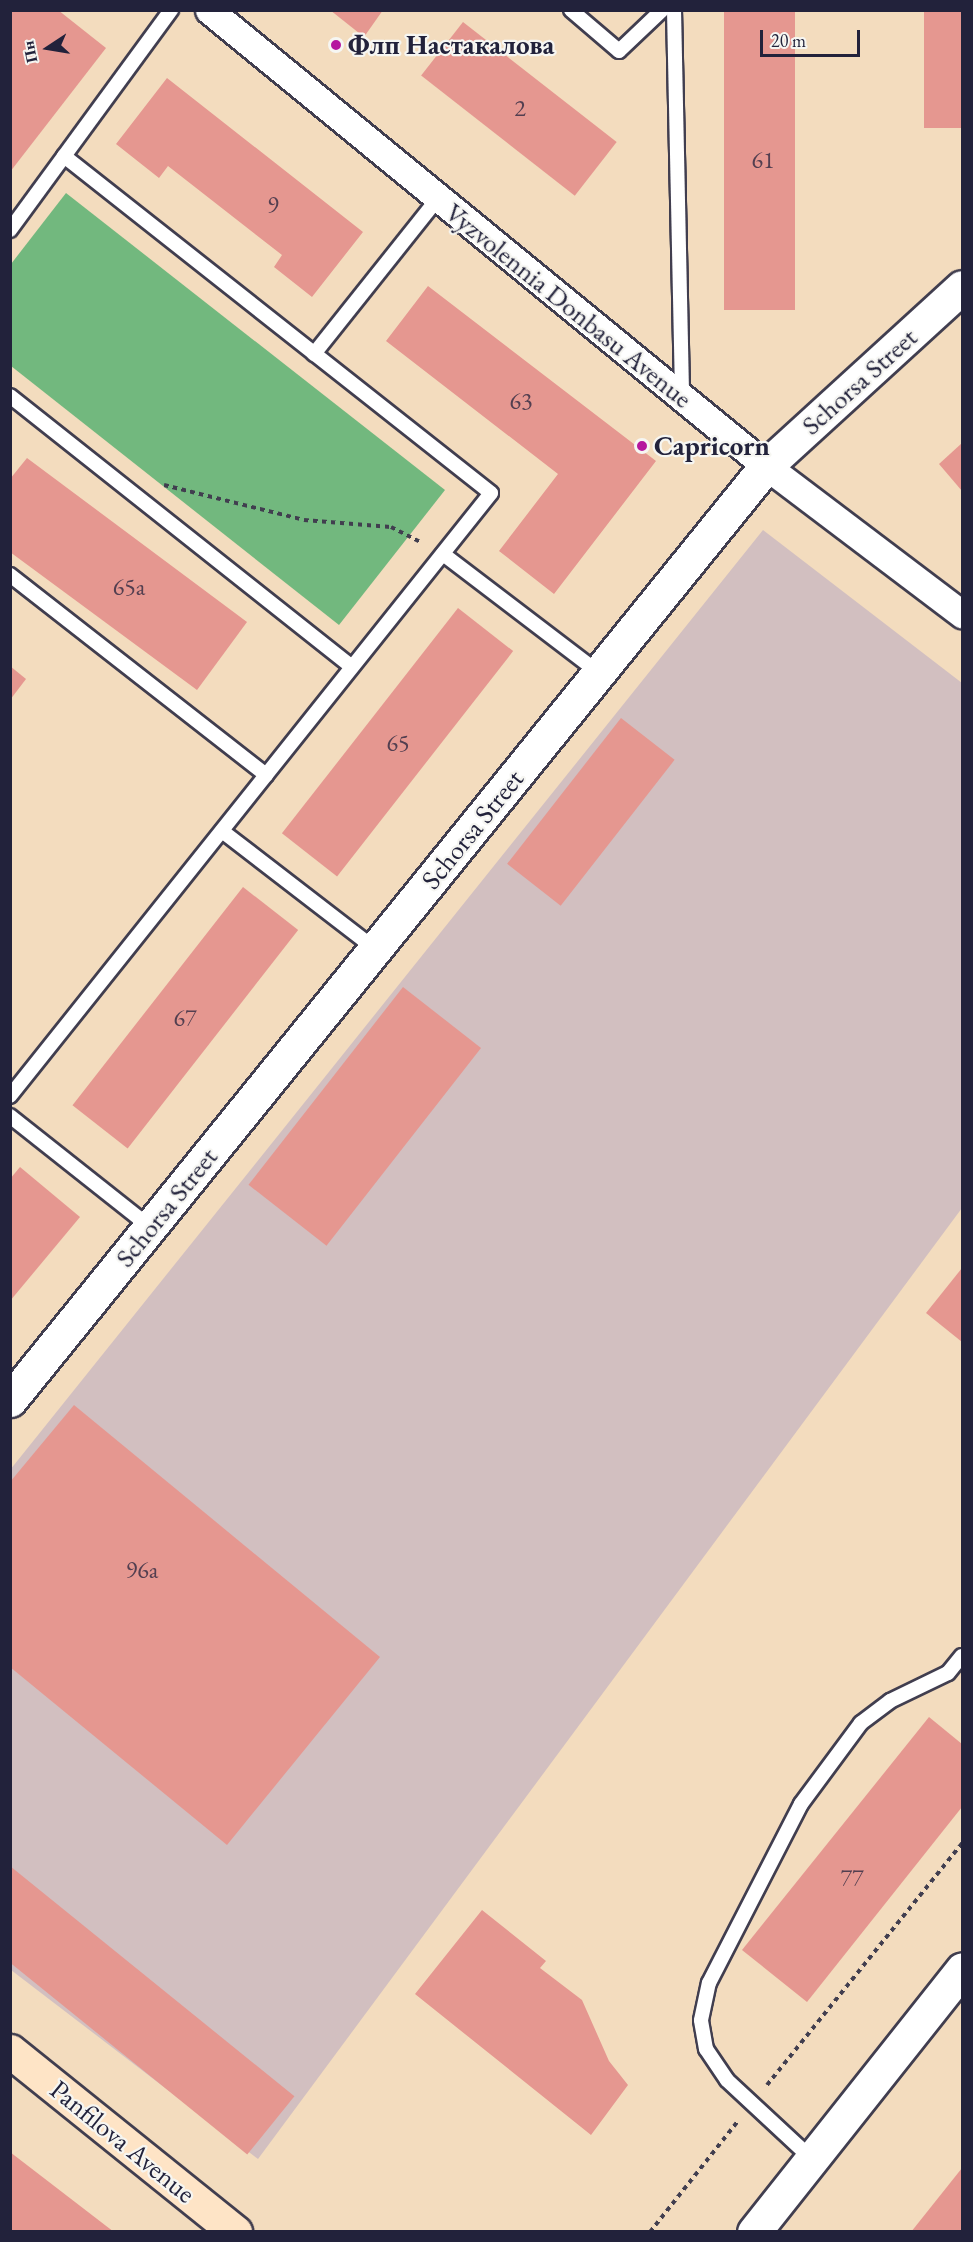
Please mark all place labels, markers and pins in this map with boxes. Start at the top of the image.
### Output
place label: Флп Настакалова [348,29,554,61]
marker: Флп Настакалова [329,38,343,52]
place label: Capricorn [654,430,770,462]
marker: Capricorn [635,439,649,453]

